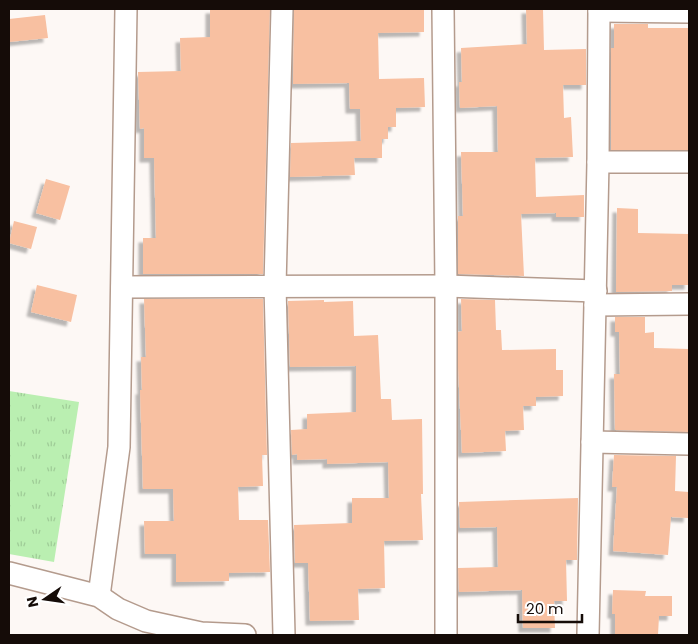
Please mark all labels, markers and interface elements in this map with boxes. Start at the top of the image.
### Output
north arrow [20,574,70,624]
scale bar [518,592,582,624]
text: N [21,595,43,609]
text: 20 m [526,598,564,619]

